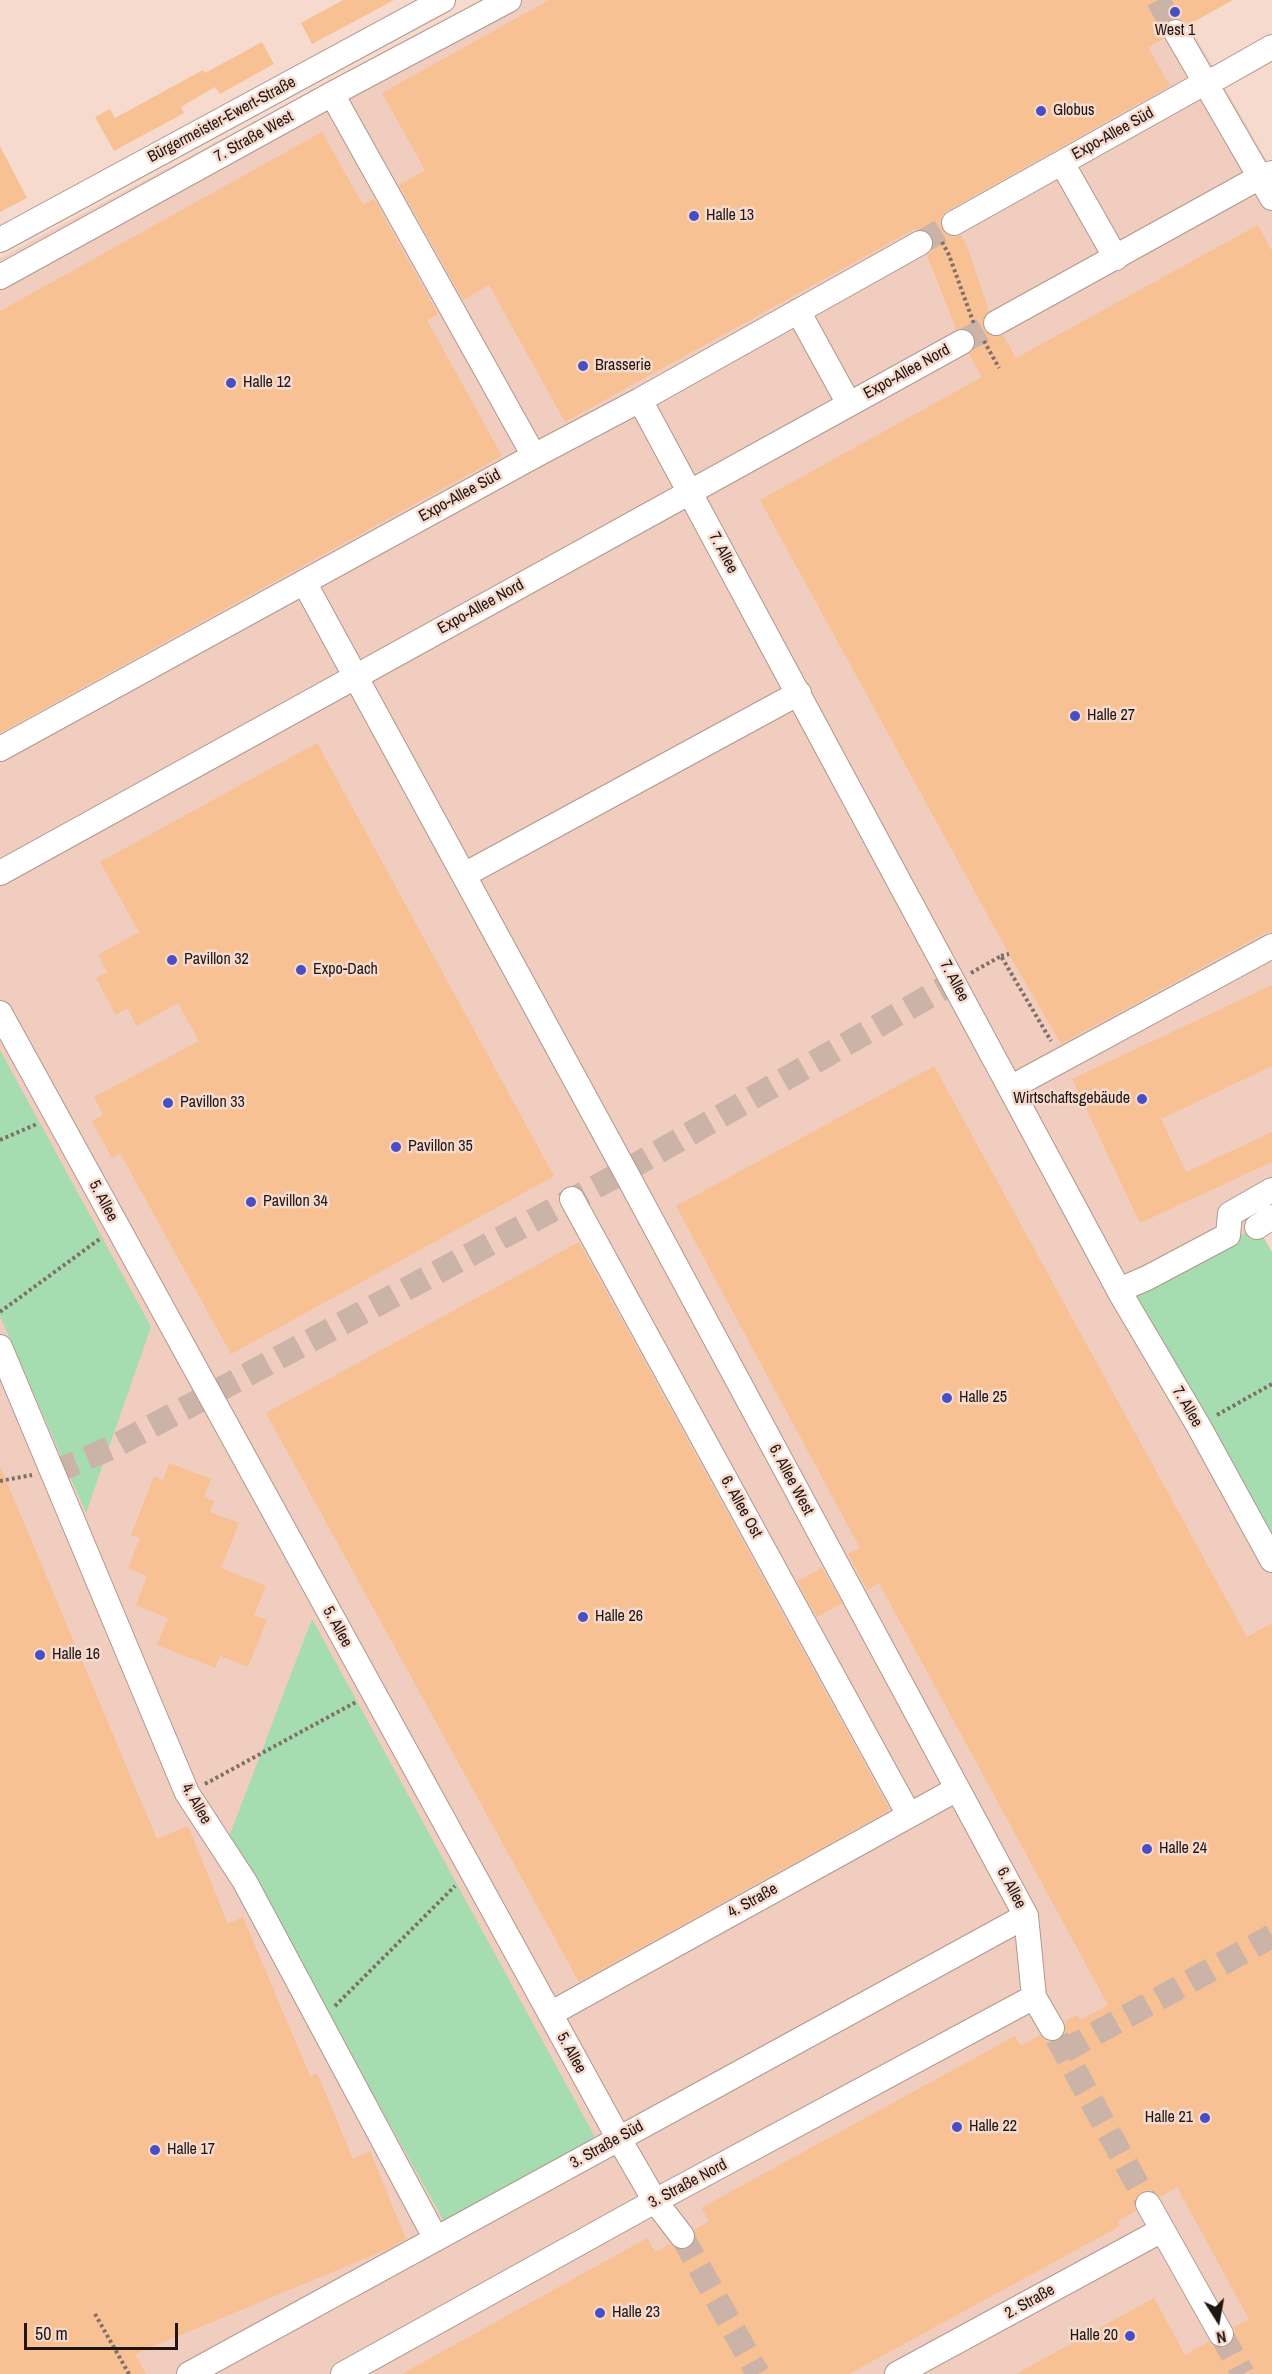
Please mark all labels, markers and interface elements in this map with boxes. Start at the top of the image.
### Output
marker: West 1 [1168,5,1182,19]
place label: West 1 [1155,21,1195,41]
street label: Bürgermeister-Ewert-Straße [145,73,299,167]
place label: Globus [1053,101,1095,121]
marker: Globus [1034,104,1048,118]
street label: Expo-Allee Süd [1069,104,1157,164]
street label: 7. Straße West [211,107,297,167]
place label: Halle 13 [706,206,754,226]
marker: Halle 13 [687,209,701,223]
street label: Expo-Allee Nord [861,340,953,404]
place label: Brasserie [595,356,651,376]
marker: Brasserie [576,359,590,373]
place label: Halle 12 [243,373,291,393]
marker: Halle 12 [224,376,238,390]
street label: Expo-Allee Süd [416,466,504,526]
street label: 7. Allee [704,529,742,577]
street label: Expo-Allee Nord [435,575,527,639]
place label: Halle 27 [1087,706,1135,726]
marker: Halle 27 [1068,709,1082,723]
place label: Pavillon 32 [184,950,249,970]
marker: Pavillon 32 [165,953,179,967]
street label: 7. Allee [935,957,973,1005]
place label: Expo-Dach [313,960,378,980]
marker: Expo-Dach [294,963,308,977]
place label: Wirtschaftsgebäude [1013,1089,1130,1109]
marker: Wirtschaftsgebäude [1135,1092,1149,1106]
place label: Pavillon 33 [180,1093,245,1113]
marker: Pavillon 33 [161,1096,175,1110]
place label: Pavillon 35 [408,1137,473,1157]
marker: Pavillon 35 [389,1140,403,1154]
street label: 5. Allee [84,1177,122,1225]
place label: Pavillon 34 [263,1192,328,1212]
marker: Pavillon 34 [244,1195,258,1209]
street label: 7. Allee [1168,1383,1206,1431]
place label: Halle 25 [959,1388,1007,1408]
marker: Halle 25 [940,1391,954,1405]
street label: 6. Allee West [764,1441,818,1519]
street label: 6. Allee Ost [716,1473,766,1541]
street label: 5. Allee [318,1603,356,1651]
place label: Halle 26 [595,1607,643,1627]
marker: Halle 26 [576,1610,590,1624]
place label: Halle 16 [52,1645,100,1665]
marker: Halle 16 [33,1648,47,1662]
street label: 4. Allee [177,1780,215,1828]
place label: Halle 24 [1159,1839,1207,1859]
marker: Halle 24 [1140,1842,1154,1856]
street label: 6. Allee [992,1864,1030,1912]
street label: 4. Straße [725,1880,781,1922]
street label: 5. Allee [552,2029,590,2077]
place label: Halle 21 [1145,2108,1193,2128]
marker: Halle 21 [1198,2111,1212,2125]
street label: 3. Straße Süd [567,2117,647,2173]
place label: Halle 22 [969,2117,1017,2137]
marker: Halle 22 [950,2120,964,2134]
place label: Halle 17 [167,2140,215,2160]
marker: Halle 17 [148,2143,162,2157]
street label: 3. Straße Nord [646,2155,730,2213]
street label: 2. Straße [1002,2281,1058,2323]
north arrow [1188,2290,1248,2350]
place label: Halle 23 [612,2303,660,2323]
marker: Halle 23 [593,2306,607,2320]
scale bar [27,2311,182,2349]
text: 50 m [35,2321,68,2346]
place label: Halle 20 [1070,2326,1118,2346]
text: N [1215,2326,1228,2349]
marker: Halle 20 [1123,2329,1137,2343]

